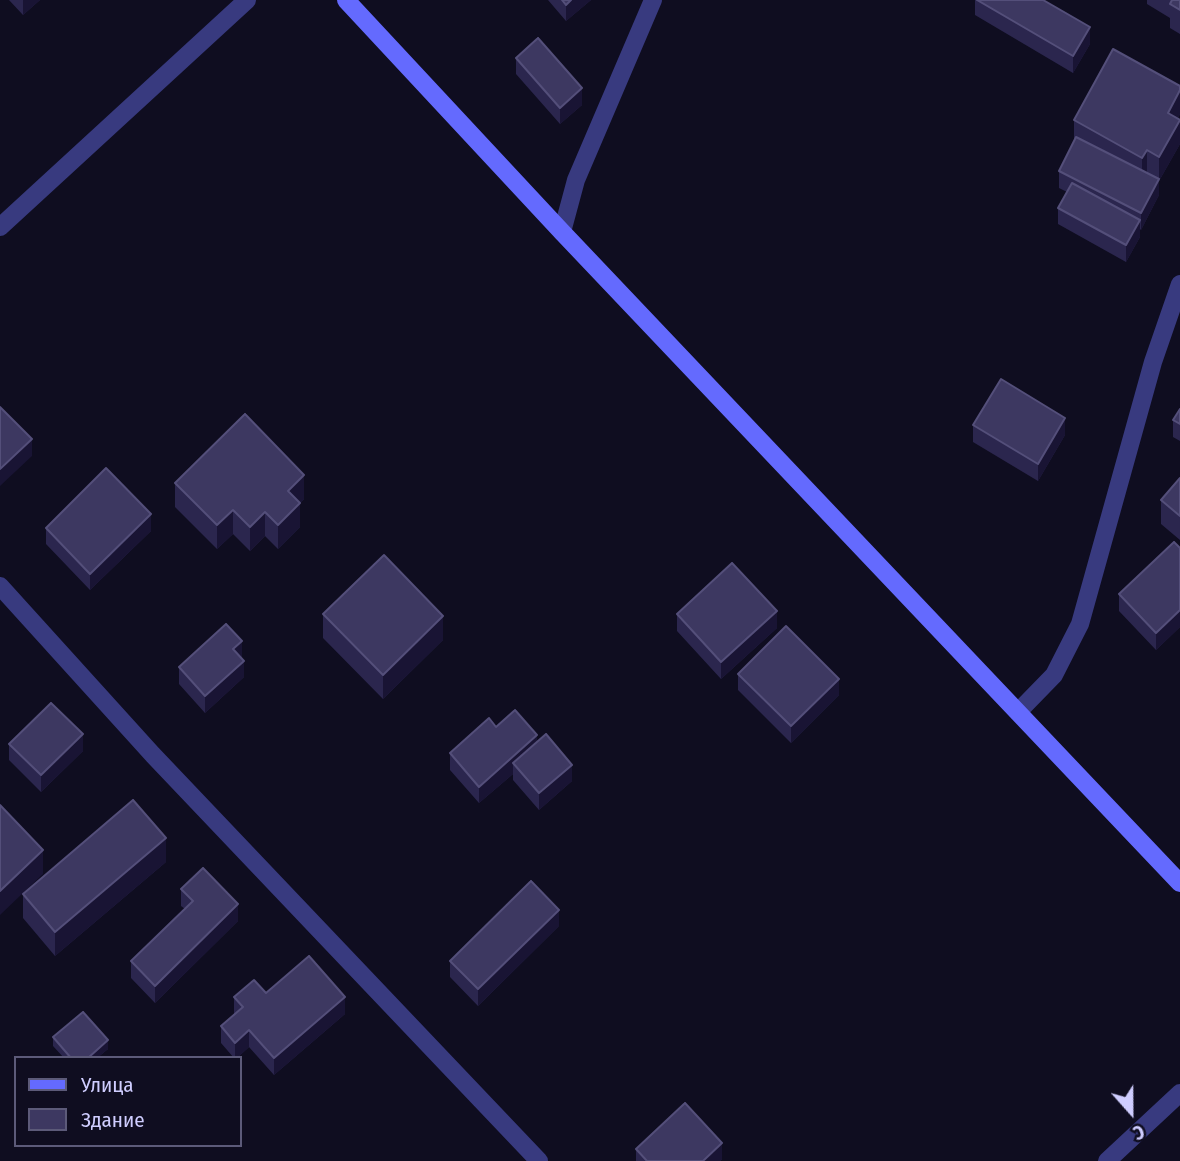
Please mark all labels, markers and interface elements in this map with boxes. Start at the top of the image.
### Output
legend [14,1056,242,1147]
text: Улица [81,1072,134,1098]
north arrow [1096,1077,1166,1147]
text: Здание [81,1107,145,1133]
text: С [1130,1120,1147,1145]

